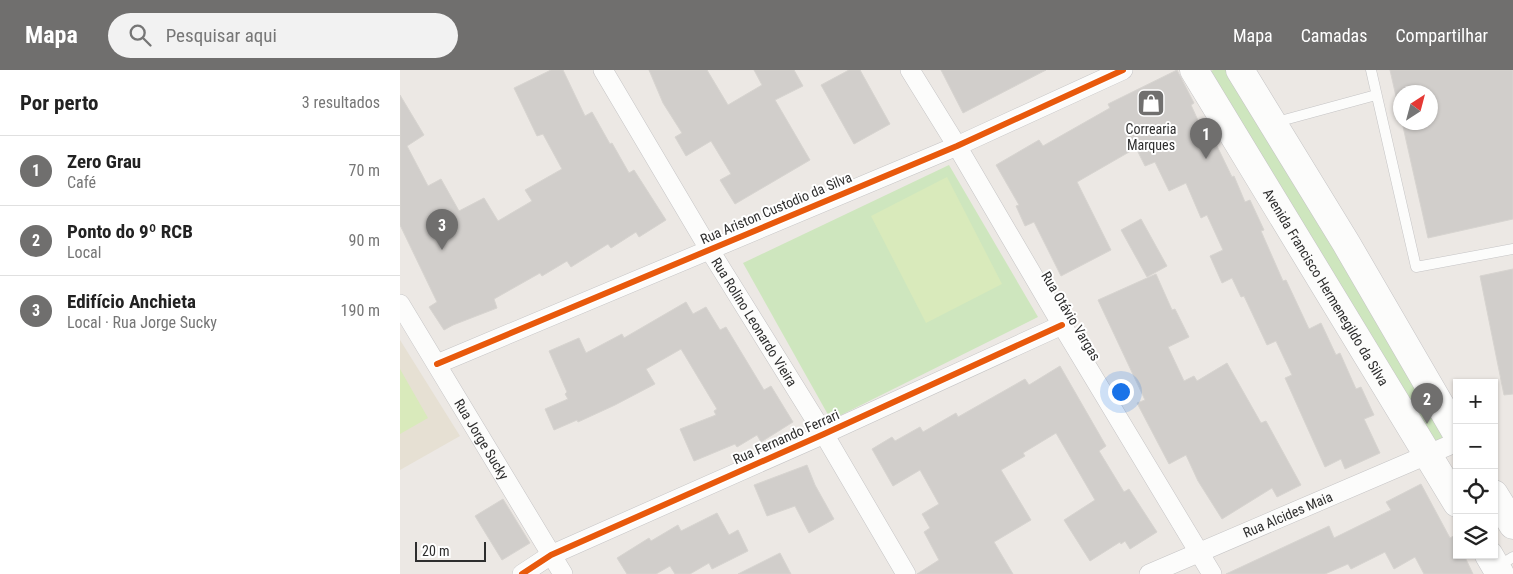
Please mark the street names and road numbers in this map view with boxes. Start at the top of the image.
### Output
street label: Rua Ariston Custodio da Silva [698,169,854,247]
street label: Avenida Francisco Hermenegildo da Silva [1260,186,1392,389]
street label: Rua Rolino Leonardo Vieira [708,255,800,389]
street label: Rua Otávio Vargas [1038,269,1104,363]
street label: Rua Jorge Sucky [451,396,512,483]
street label: Rua Fernando Ferrari [730,406,842,468]
street label: Rua Alcides Maia [1241,488,1335,541]

